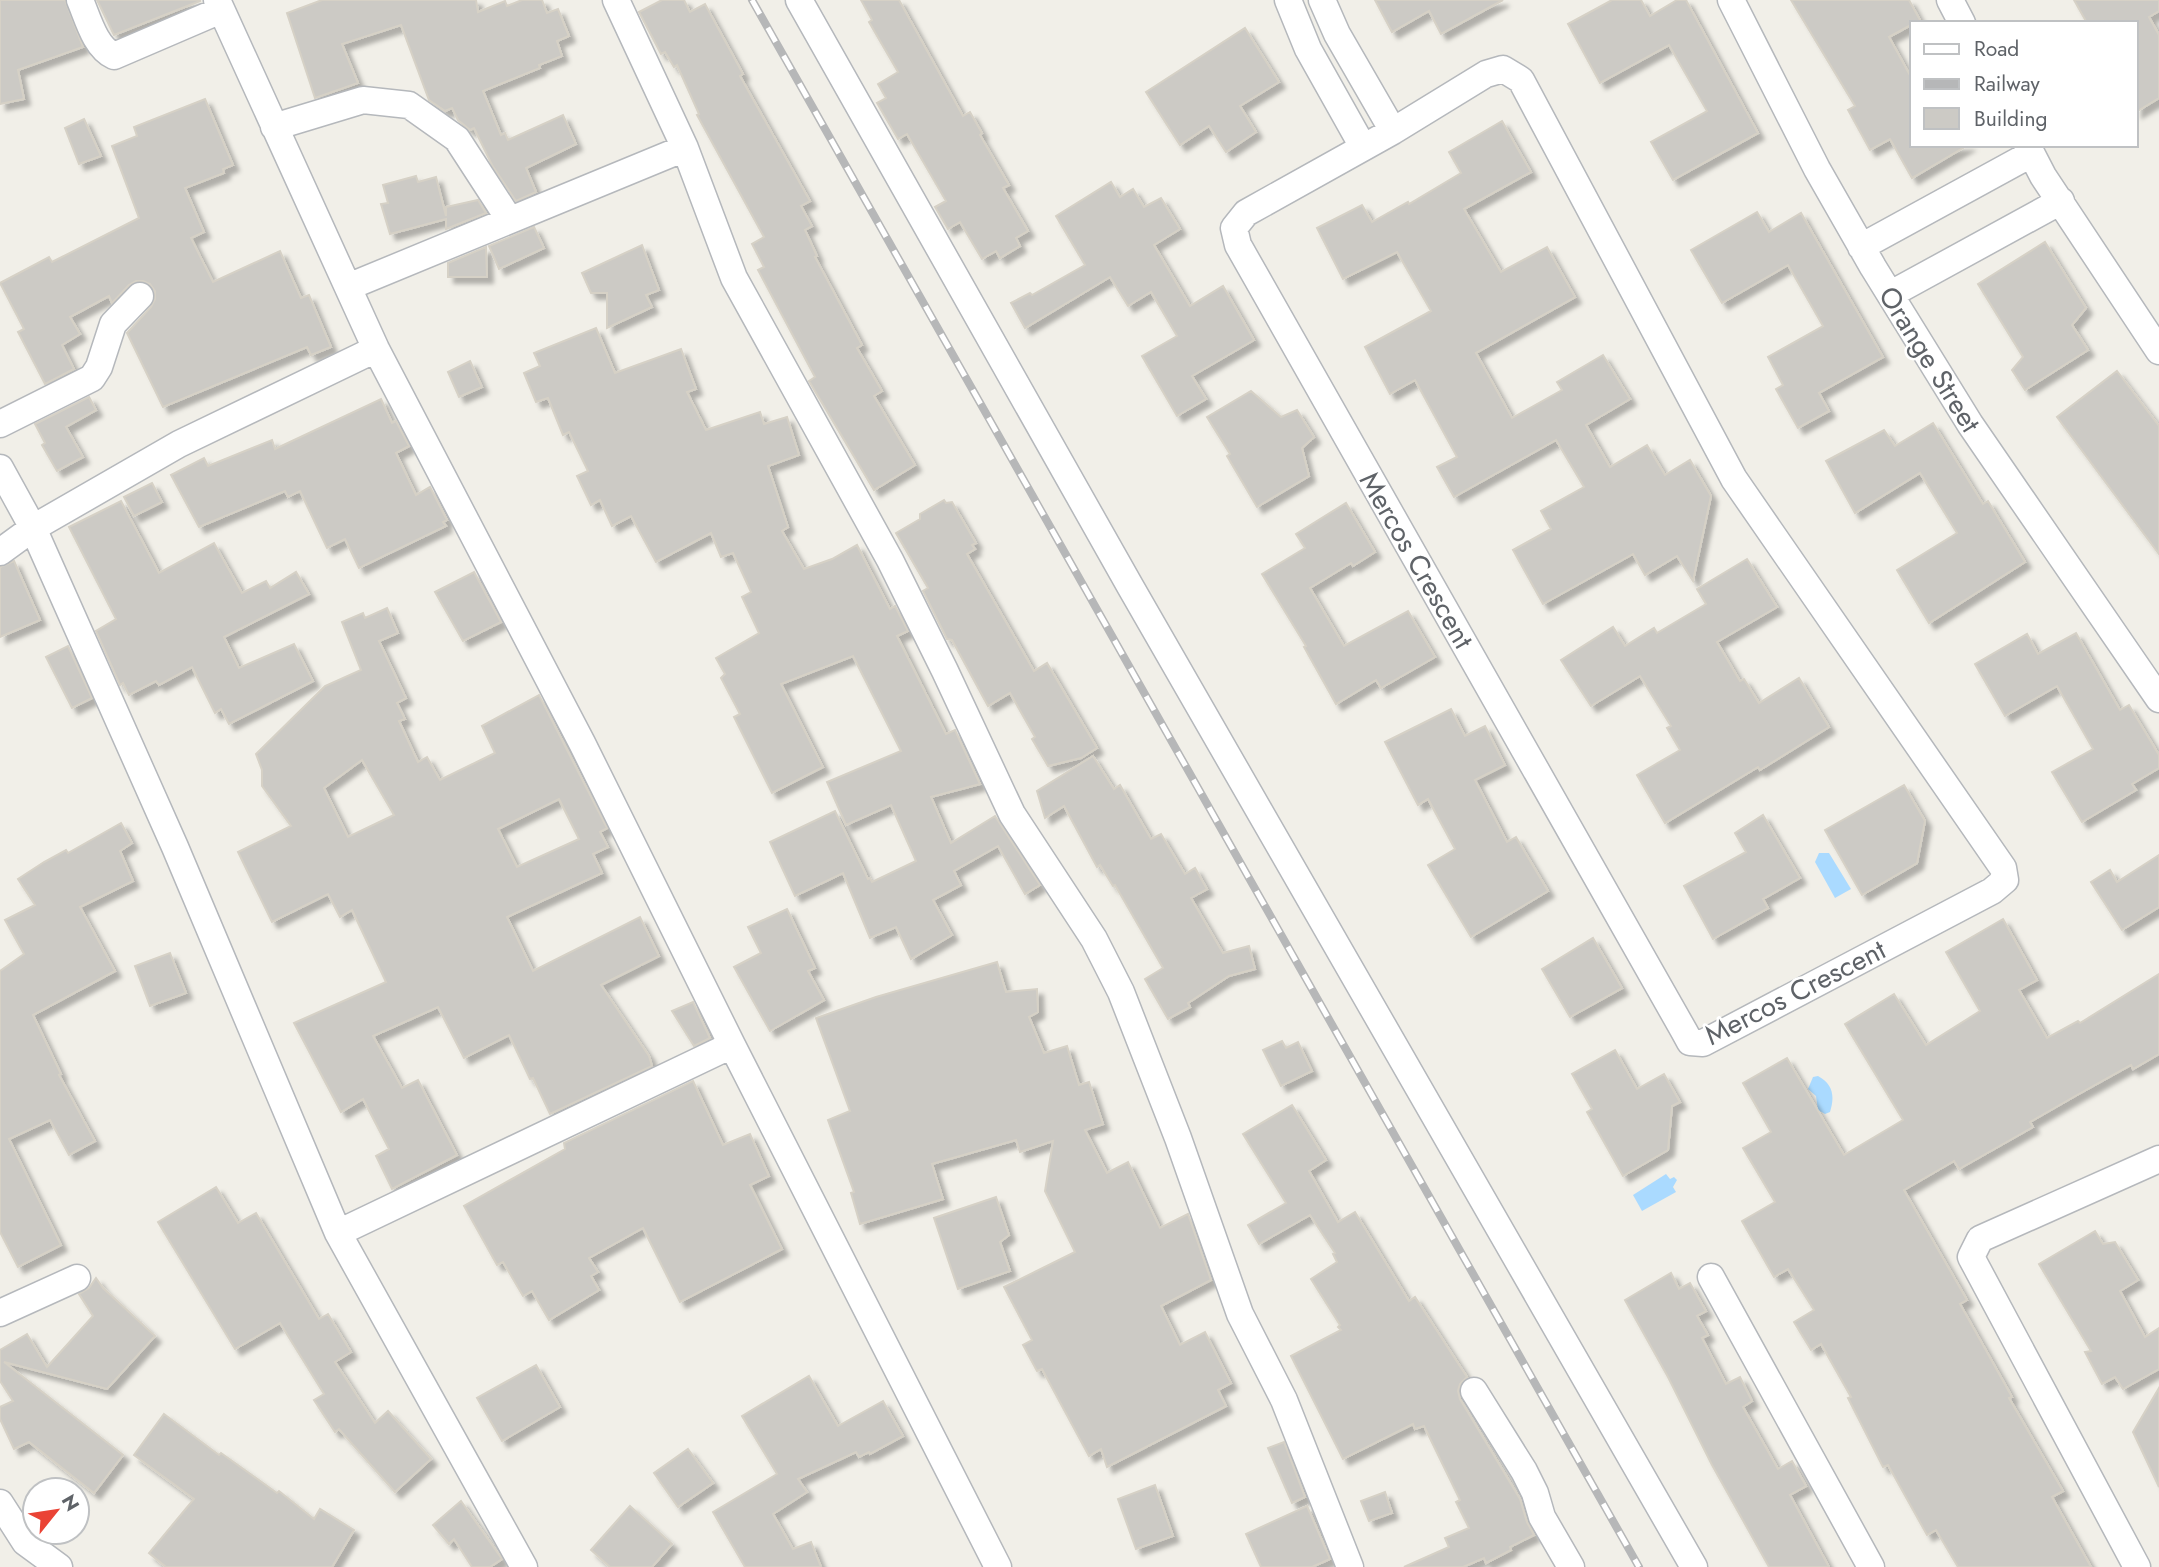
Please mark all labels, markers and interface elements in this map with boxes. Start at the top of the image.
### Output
legend [1910,21,2138,147]
text: Road [1974,34,2019,64]
text: Railway [1974,69,2040,99]
text: Building [1974,104,2047,134]
street label: Orange Street [1868,278,1991,441]
street label: Mercos Crescent [1349,464,1484,656]
street label: Mercos Crescent [1698,929,1893,1056]
north arrow [21,1476,91,1546]
text: N [55,1489,86,1516]

